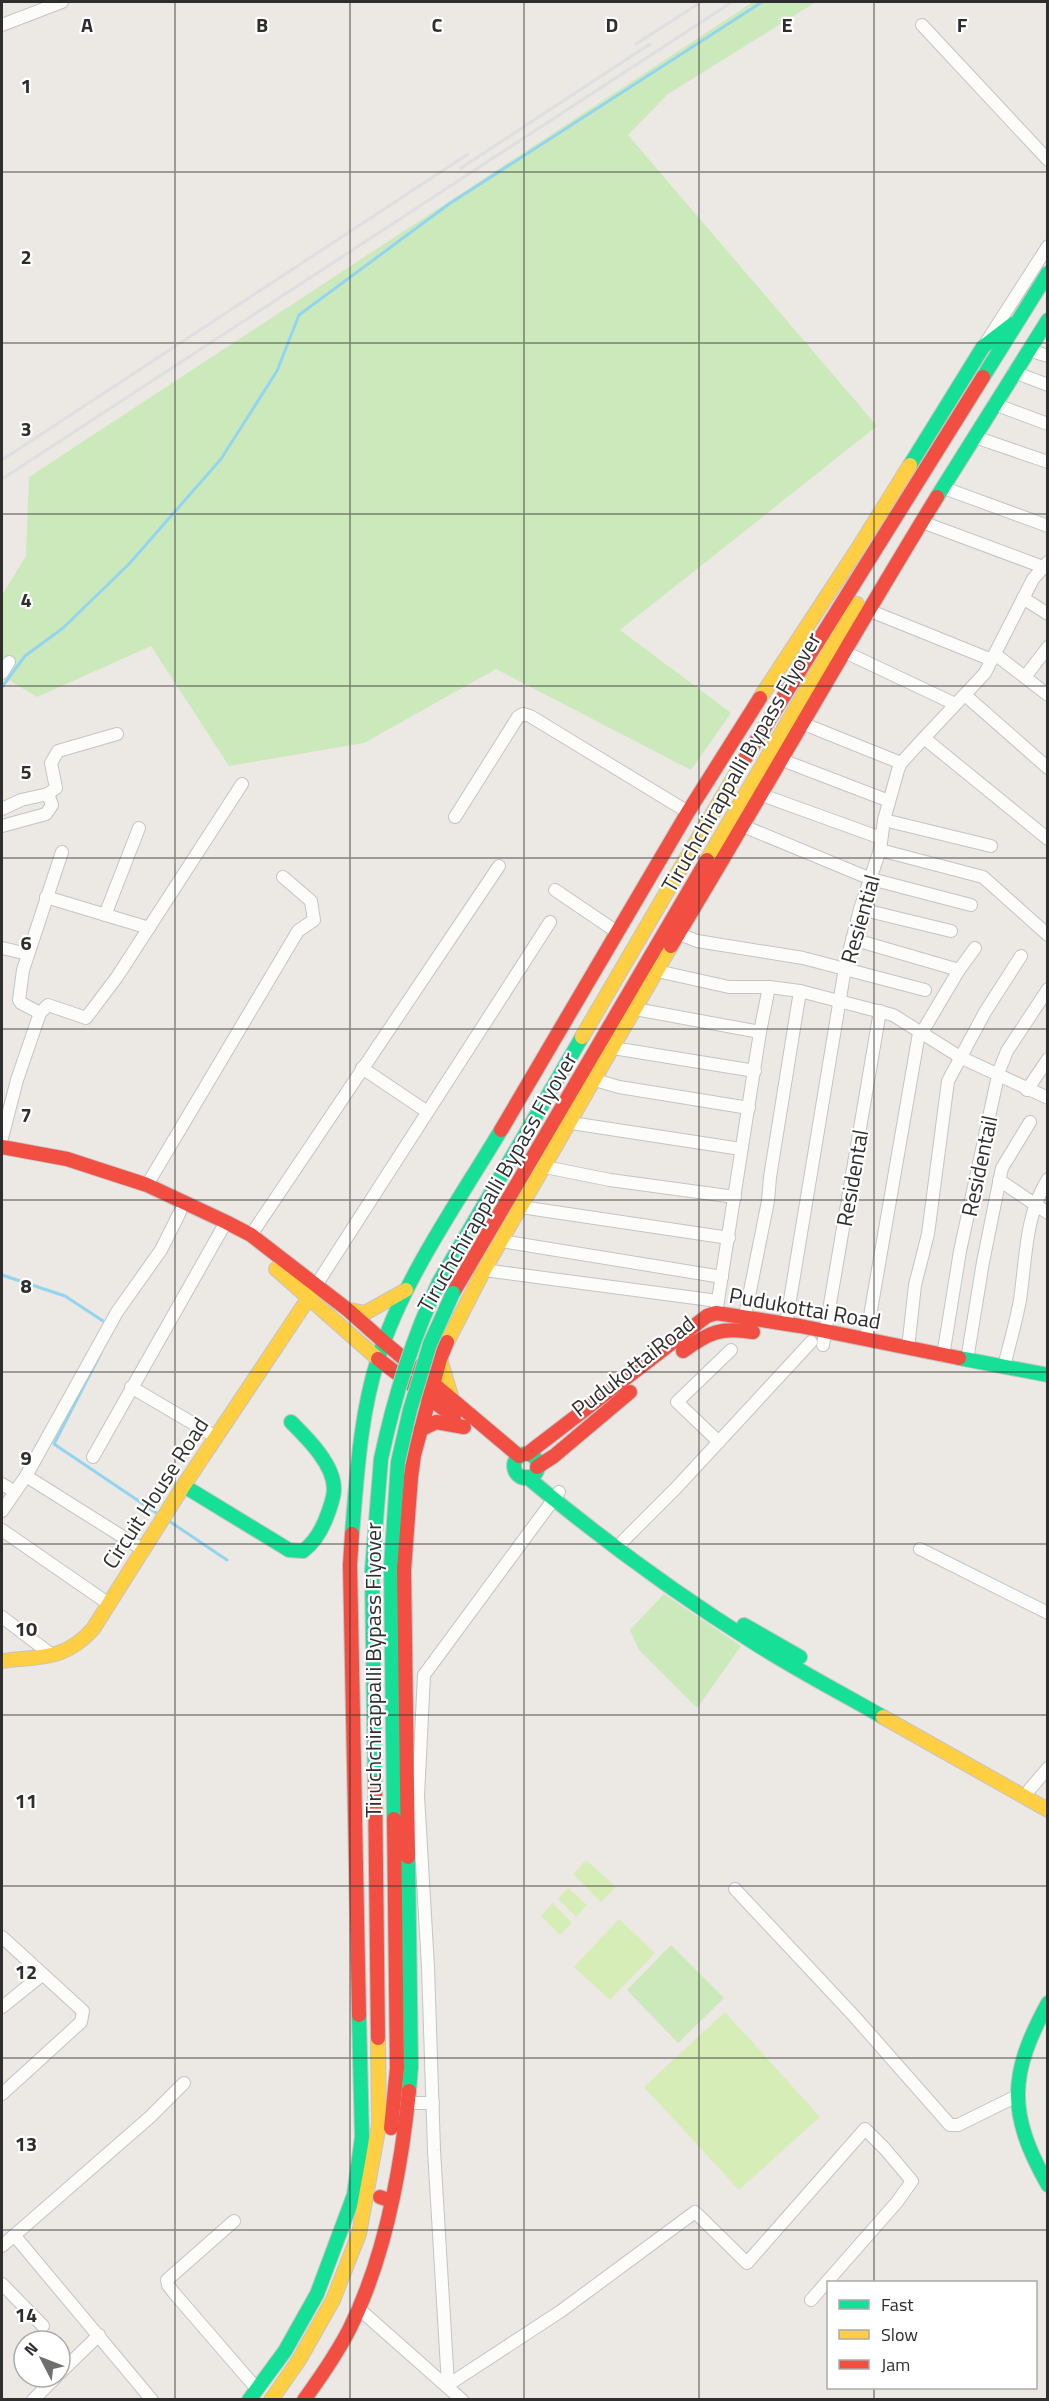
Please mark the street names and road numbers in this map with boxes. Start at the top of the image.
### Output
street label: Tiruchchirappalli Bypass Flyover [652,625,830,898]
street label: Resiential [831,871,889,967]
street label: Tiruchchirappalli Bypass Flyover [408,1045,586,1318]
street label: Residentail [952,1112,1006,1220]
street label: Residental [827,1127,877,1229]
street label: Pudukottai Road [726,1278,884,1338]
street label: PudukottaiRoad [564,1307,702,1425]
street label: Circuit House Road [93,1410,217,1576]
street label: Tiruchchirappalli Bypass Flyover [356,1522,390,1818]

